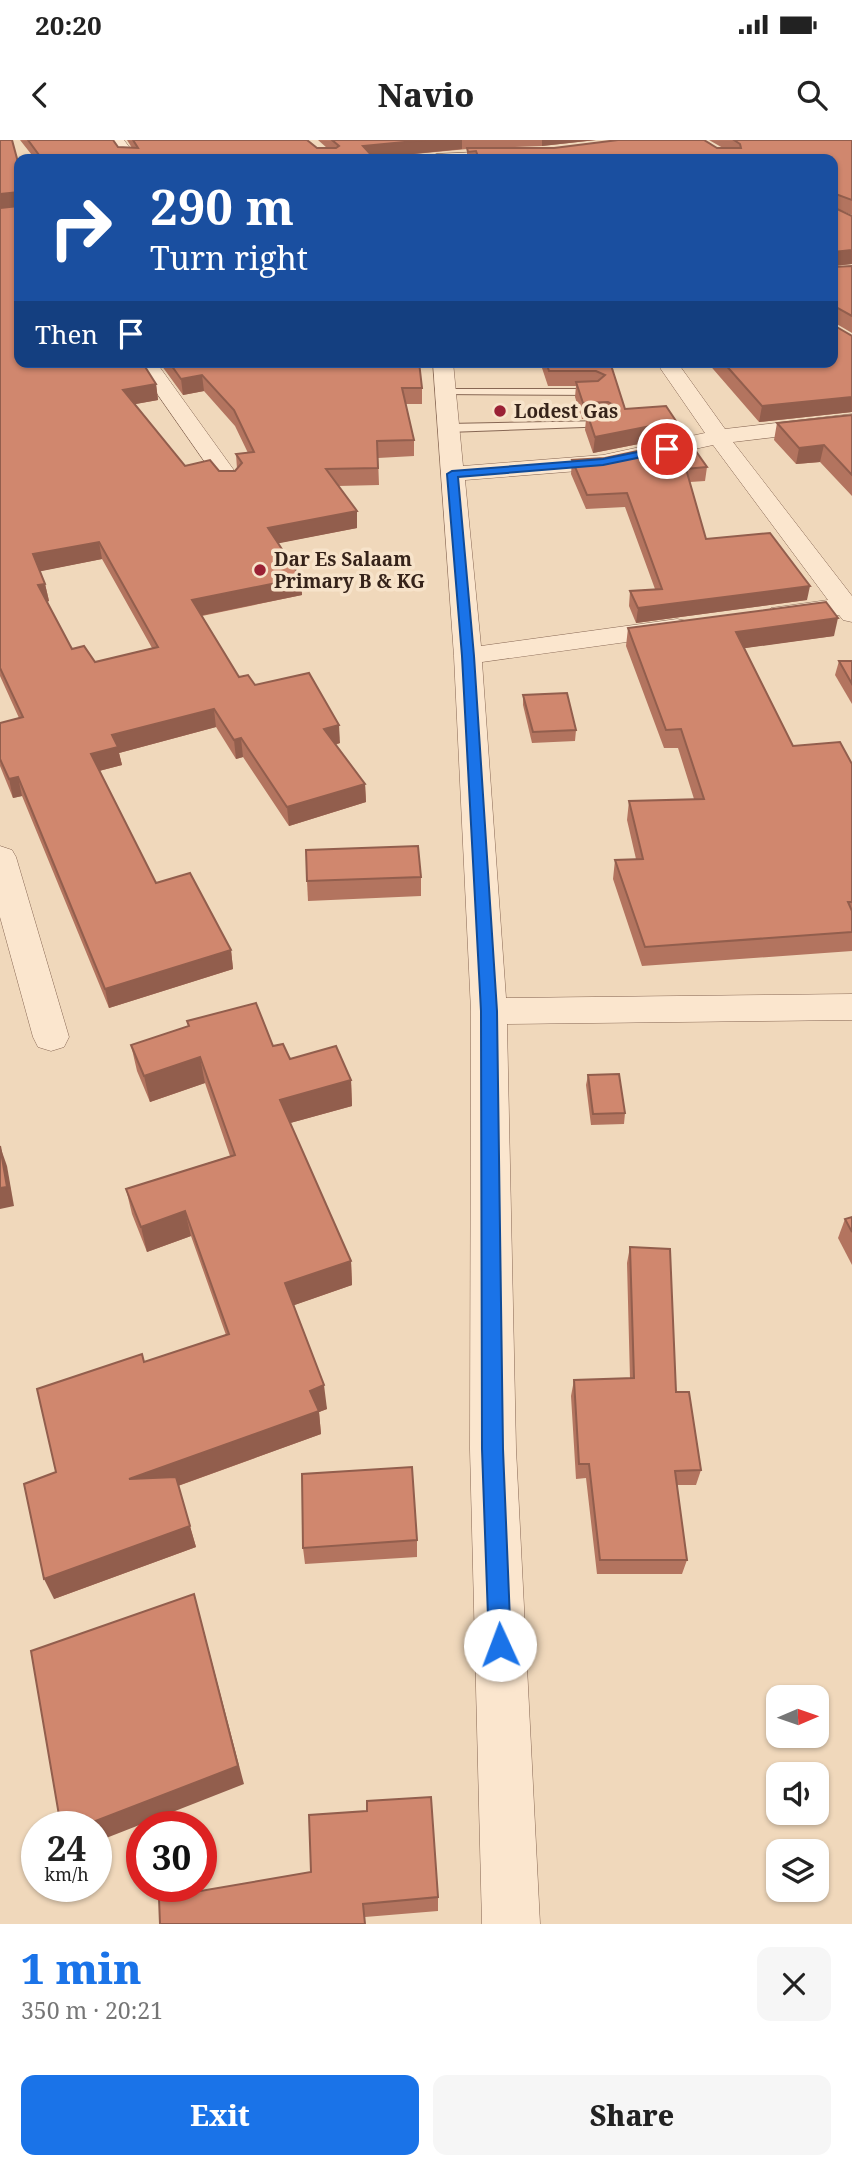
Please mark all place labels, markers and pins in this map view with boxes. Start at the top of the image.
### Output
place label: Lodest Gas [514,398,618,424]
marker: Lodest Gas [492,403,508,419]
pin [637,419,697,479]
place label: Dar Es Salaam Primary B & KG [274,546,425,594]
marker: Dar Es Salaam Primary B & KG [252,562,268,578]

